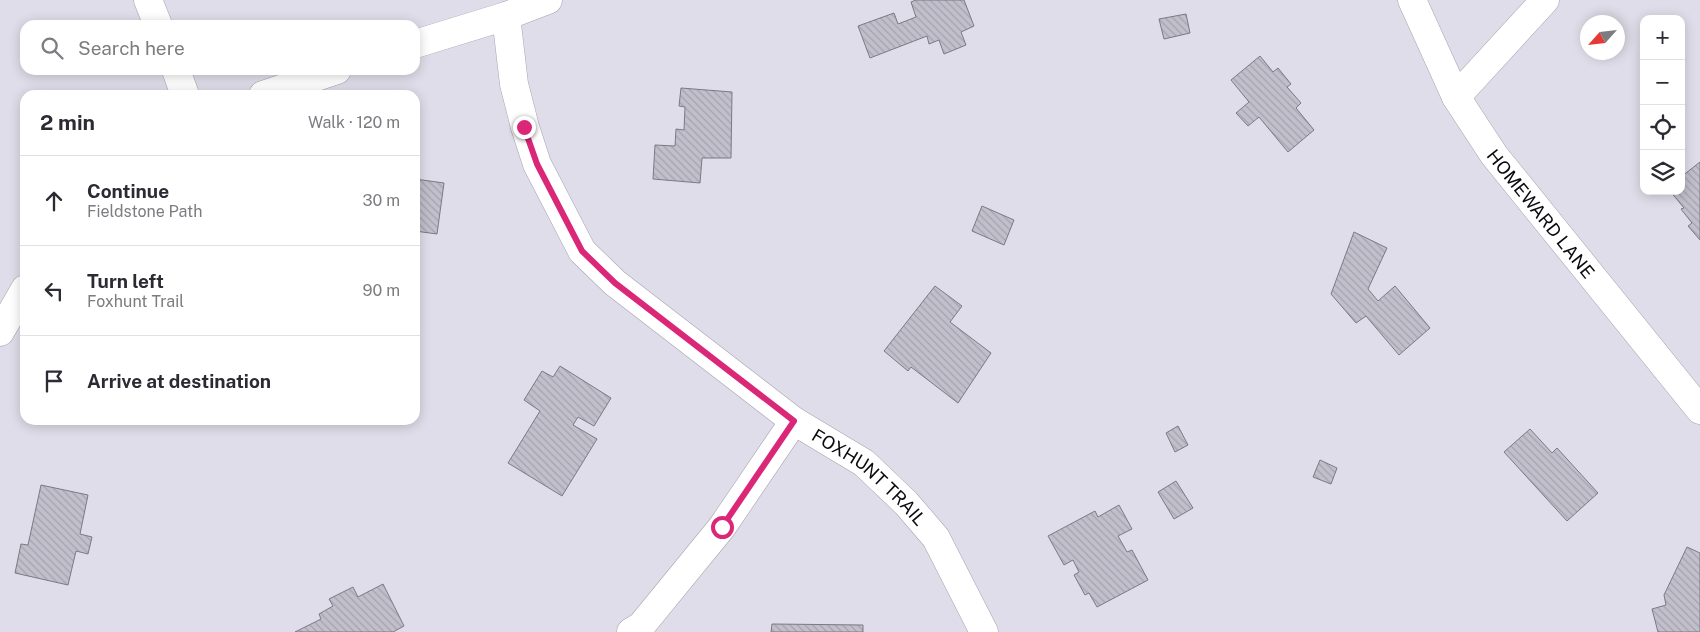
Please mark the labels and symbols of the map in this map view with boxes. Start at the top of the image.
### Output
north arrow [1580,15,1625,60]
route end [513,116,536,139]
street label: HOMEWARD LANE [1483,145,1599,282]
street label: FOXHUNT TRAIL [808,424,931,529]
route start [711,516,734,539]

